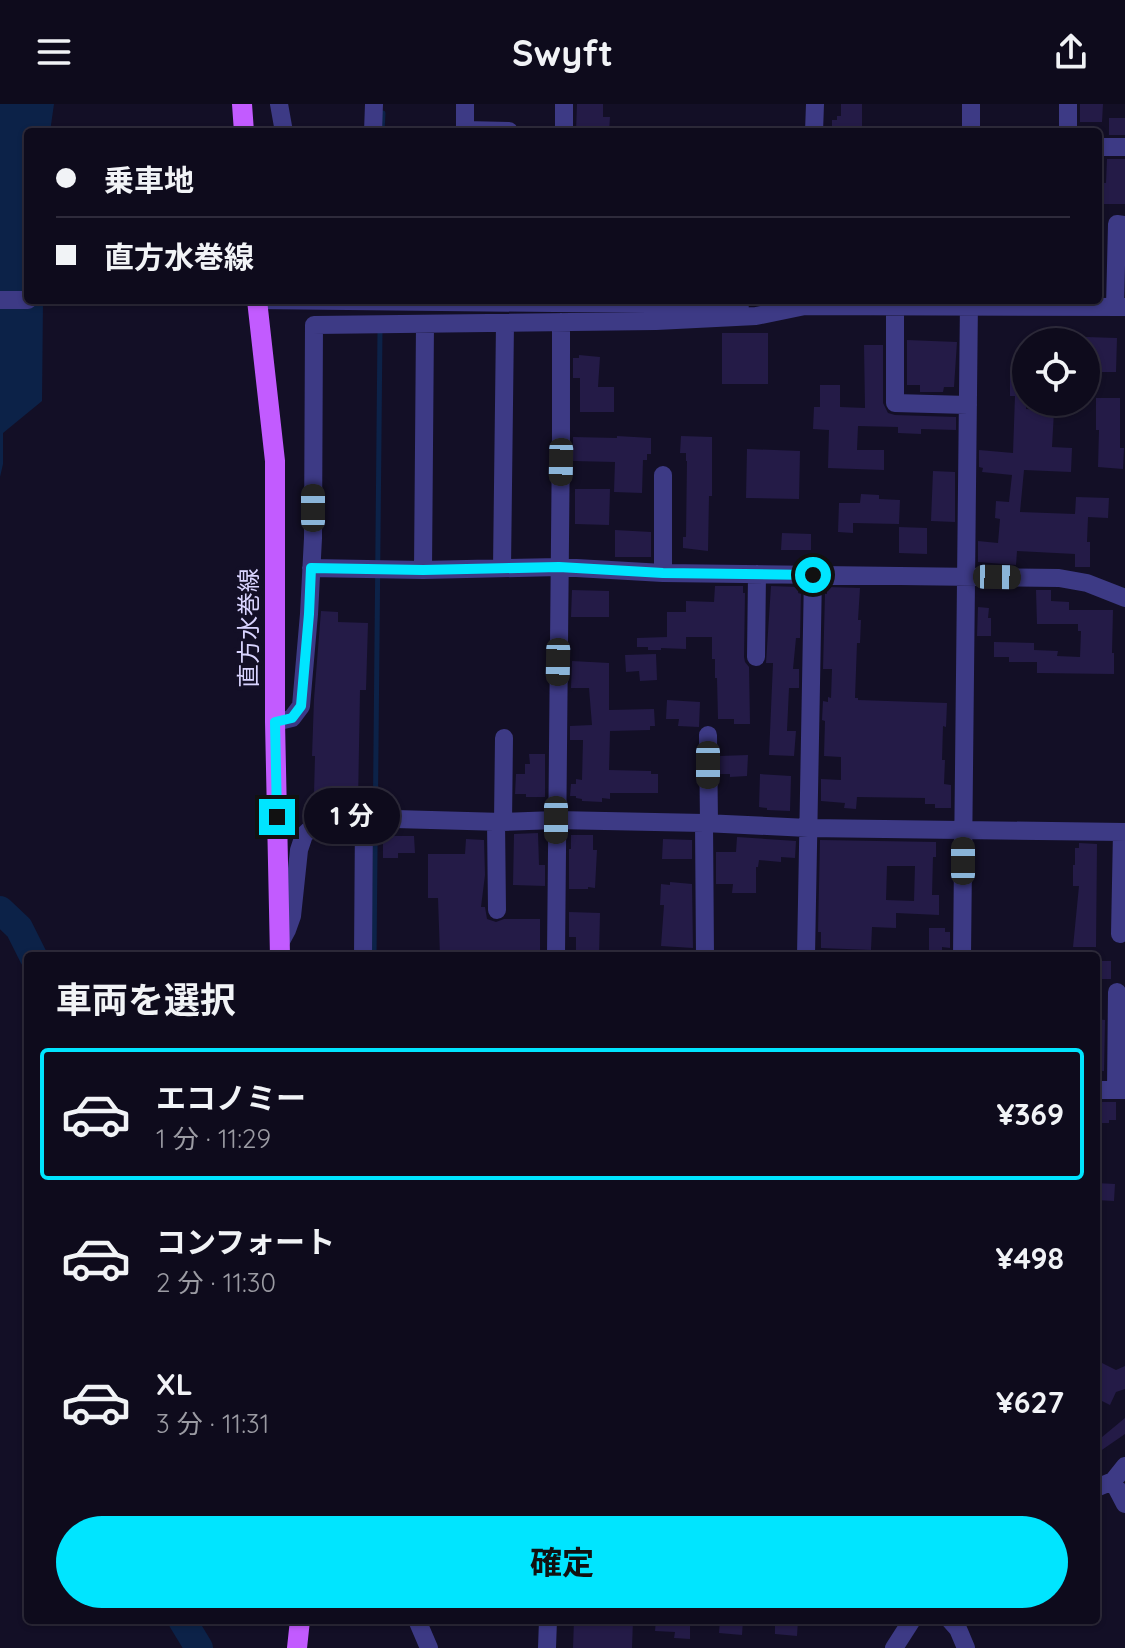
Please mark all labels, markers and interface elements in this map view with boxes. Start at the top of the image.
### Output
icon: menu [32,30,76,74]
text: Swyft [512,30,613,75]
icon: share [1049,30,1093,74]
text: 乗車地 [104,161,194,199]
text: 直方水巻線 [104,238,254,276]
map controls [1012,328,1100,416]
button: locate [1012,328,1100,416]
car [549,438,573,486]
car [301,484,325,532]
route start [795,557,831,593]
car [973,565,1021,589]
street label: 直方水巻線 [233,568,263,688]
car [546,638,570,686]
car [696,741,720,789]
callout: 1 分 [305,789,401,845]
car [544,796,568,844]
route end [259,799,295,835]
text: 1 分 [330,799,374,832]
car [951,837,975,885]
text: 車両を選択 [56,977,236,1022]
icon: car [60,1078,132,1150]
text: エコノミー [156,1079,306,1117]
text: ¥369 [996,1095,1064,1133]
text: 1 分 · 11:29 [156,1122,271,1155]
icon: car [60,1222,132,1294]
text: コンフォート [156,1223,335,1261]
text: ¥498 [996,1239,1064,1277]
text: 2 分 · 11:30 [156,1266,276,1299]
text: XL [156,1365,193,1403]
icon: car [60,1366,132,1438]
text: ¥627 [996,1383,1064,1421]
text: 3 分 · 11:31 [156,1407,269,1440]
button: 確定 [56,1516,1068,1608]

